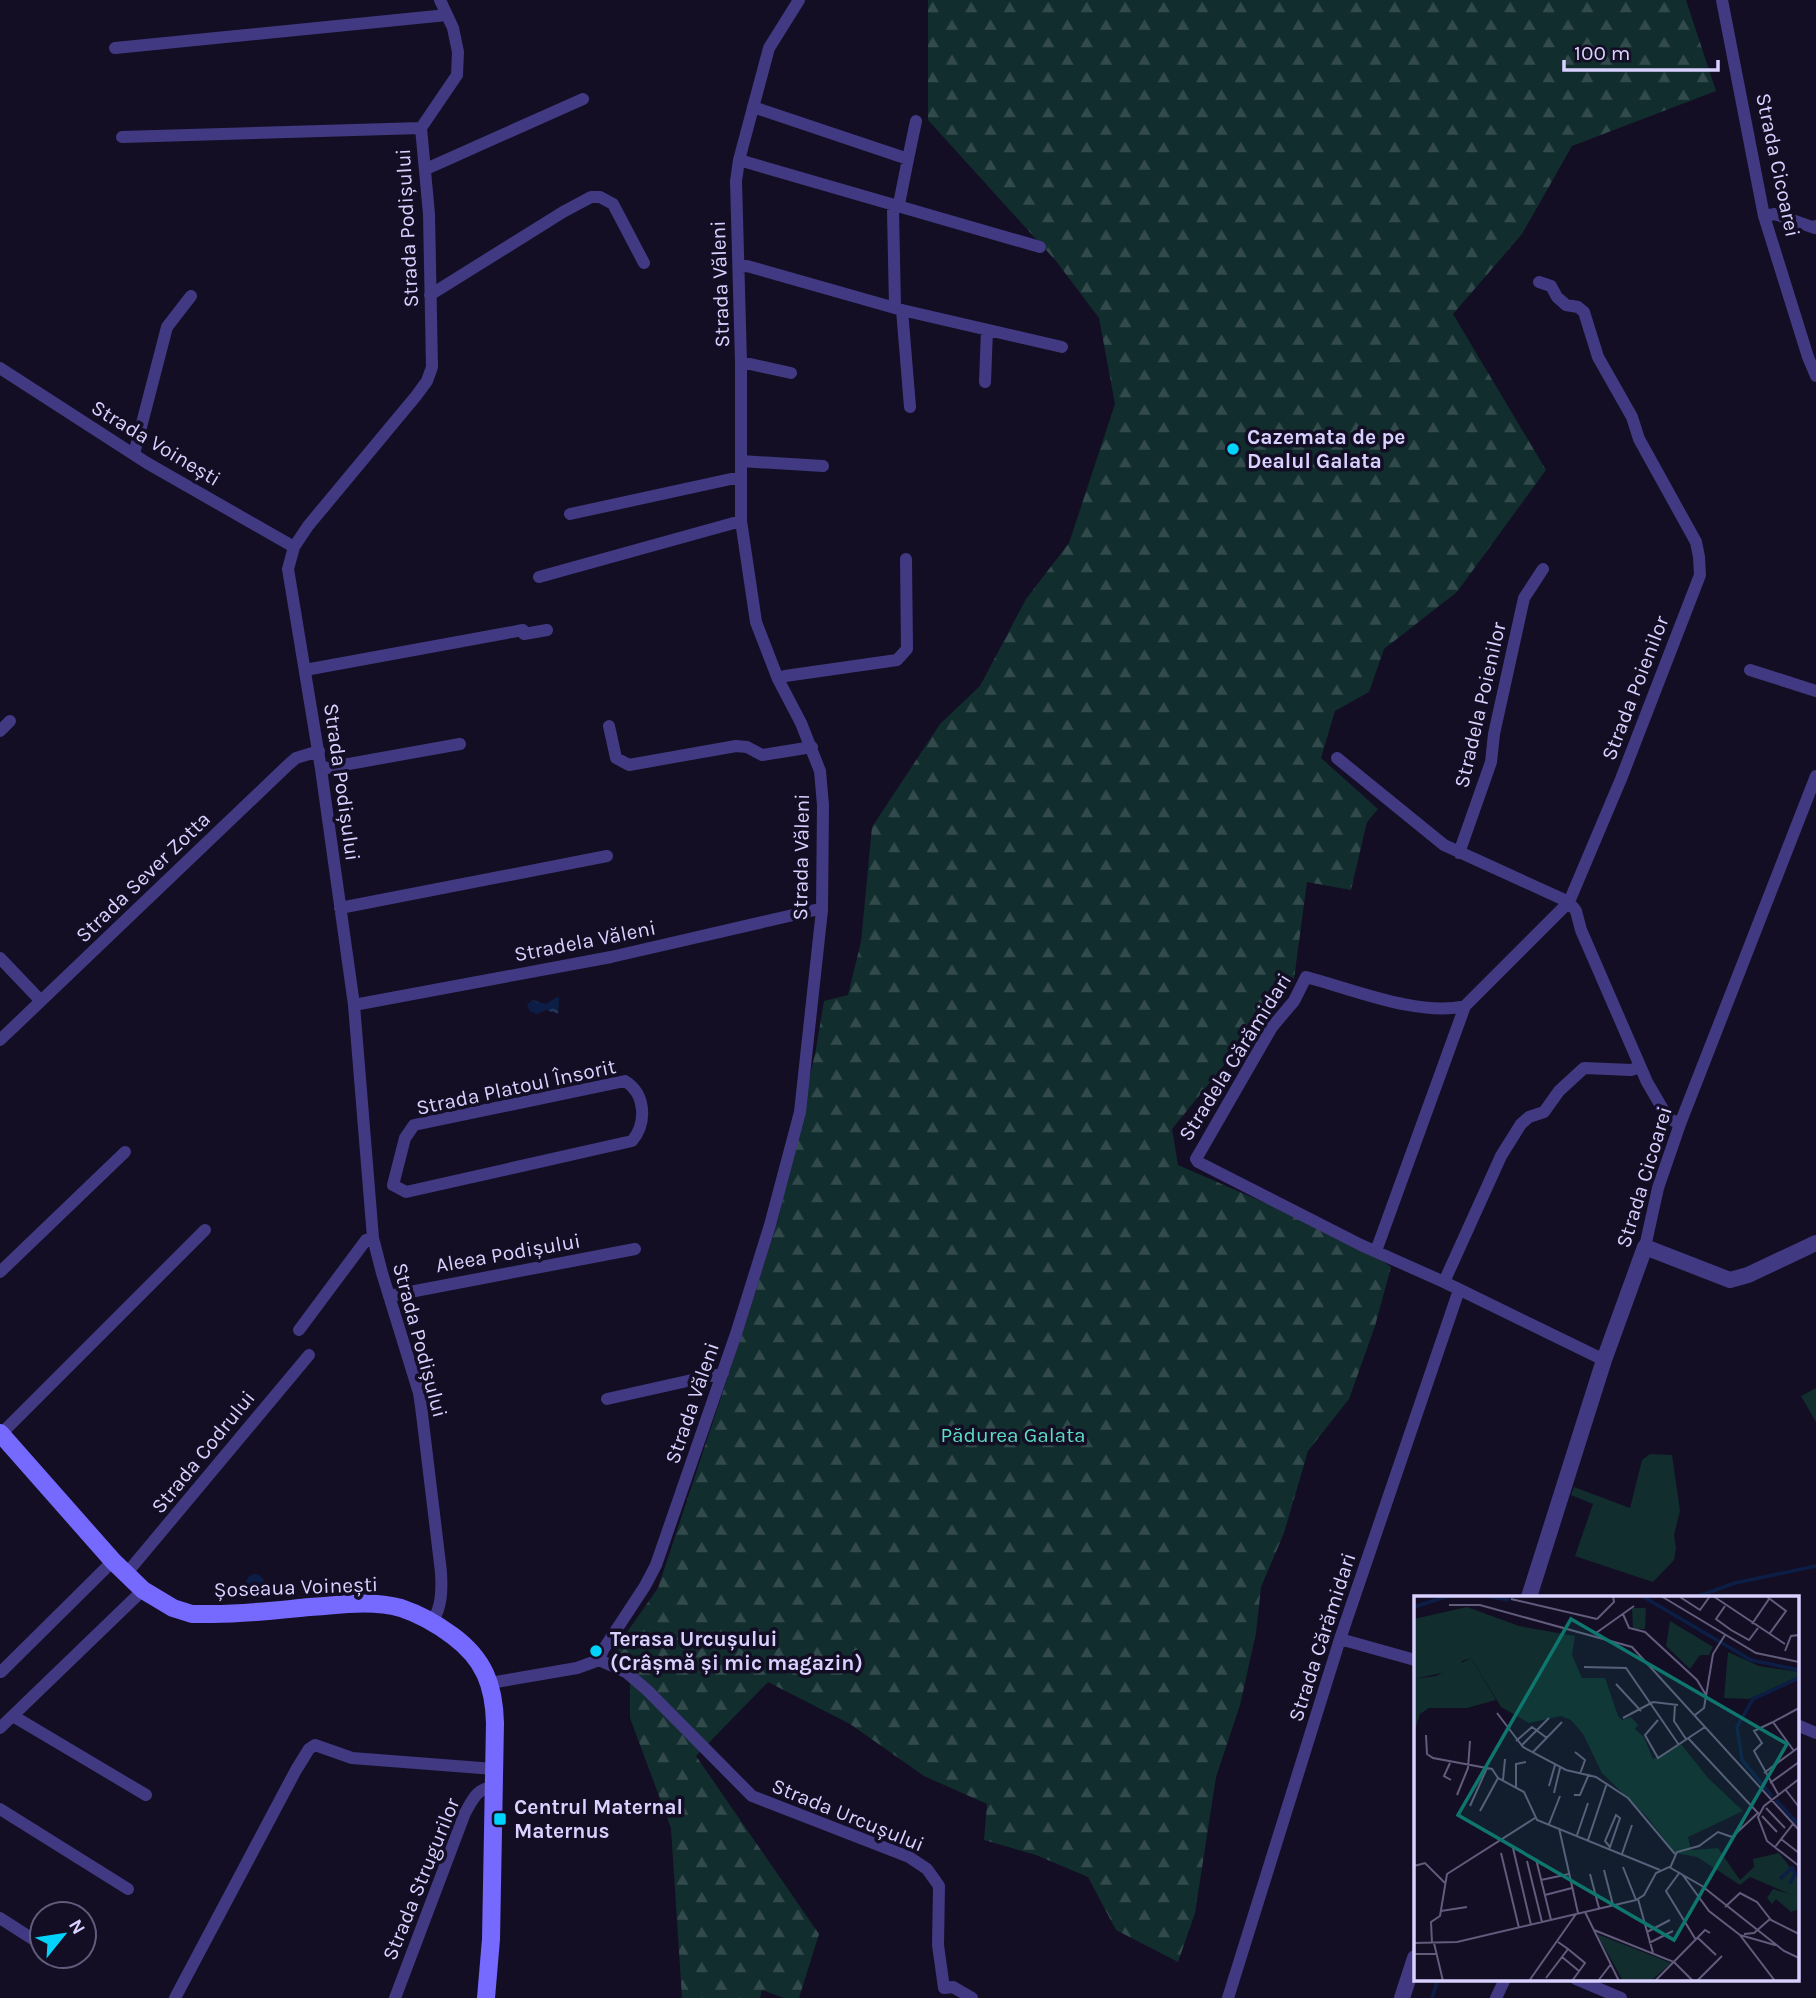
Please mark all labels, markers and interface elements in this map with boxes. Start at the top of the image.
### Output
scale bar [1564,28,1718,72]
text: 100 m [1574,41,1631,65]
street label: Strada Cicoarei [1751,91,1805,239]
street label: Strada Podișului [391,148,423,308]
street label: Strada Văleni [706,220,734,348]
street label: Strada Voinești [87,395,225,491]
place label: Cazemata de pe Dealul Galata [1247,425,1406,473]
marker: Cazemata de pe Dealul Galata [1225,441,1241,457]
street label: Strada Poienilor [1596,612,1674,764]
street label: Stradela Poienilor [1449,619,1511,790]
street label: Strada Podișului [319,702,365,862]
street label: Strada Văleni [788,793,814,921]
street label: Strada Sever Zotta [71,807,215,947]
street label: Stradela Văleni [512,916,658,966]
street label: Stradela Cărămidari [1174,969,1296,1145]
street label: Strada Platoul Însorit [414,1054,618,1120]
street label: Strada Cicoarei [1611,1104,1677,1250]
street label: Aleea Podișului [434,1228,582,1278]
street label: Strada Podișului [388,1260,452,1420]
street label: Strada Văleni [660,1339,724,1467]
street label: Strada Codrului [146,1386,260,1518]
park label: Pădurea Galata [940,1423,1086,1447]
street label: Strada Cărămidari [1283,1550,1361,1724]
street label: Șoseaua Voinești [213,1572,379,1602]
inset map [1414,1596,1798,1980]
place label: Terasa Urcușului (Crâșmă și mic magazin) [610,1627,863,1675]
marker: Terasa Urcușului (Crâșmă și mic magazin) [588,1643,604,1659]
street label: Strada Urcușului [768,1773,928,1857]
street label: Strada Strugurilor [377,1794,465,1964]
place label: Centrul Maternal Maternus [514,1795,683,1843]
marker: Centrul Maternal Maternus [492,1811,508,1827]
north arrow [28,1900,98,1970]
text: N [64,1916,90,1938]

